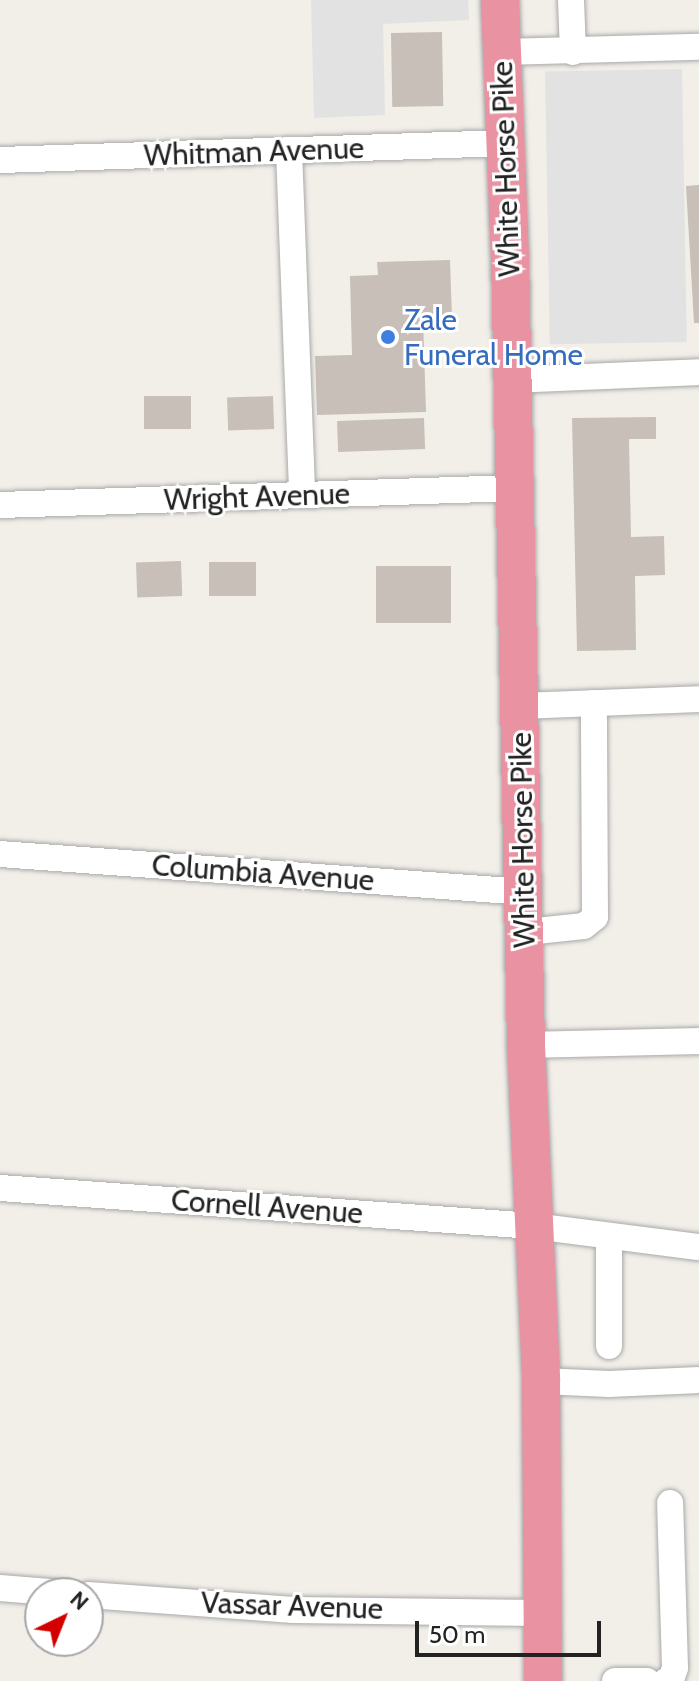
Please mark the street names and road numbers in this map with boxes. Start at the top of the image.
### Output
street label: White Horse Pike [484,61,528,277]
street label: Whitman Avenue [143,130,365,174]
street label: Wright Avenue [163,476,351,518]
street label: White Horse Pike [503,732,543,948]
street label: Columbia Avenue [151,847,375,899]
street label: Cornell Avenue [170,1182,364,1232]
street label: Vassar Avenue [200,1585,384,1627]

